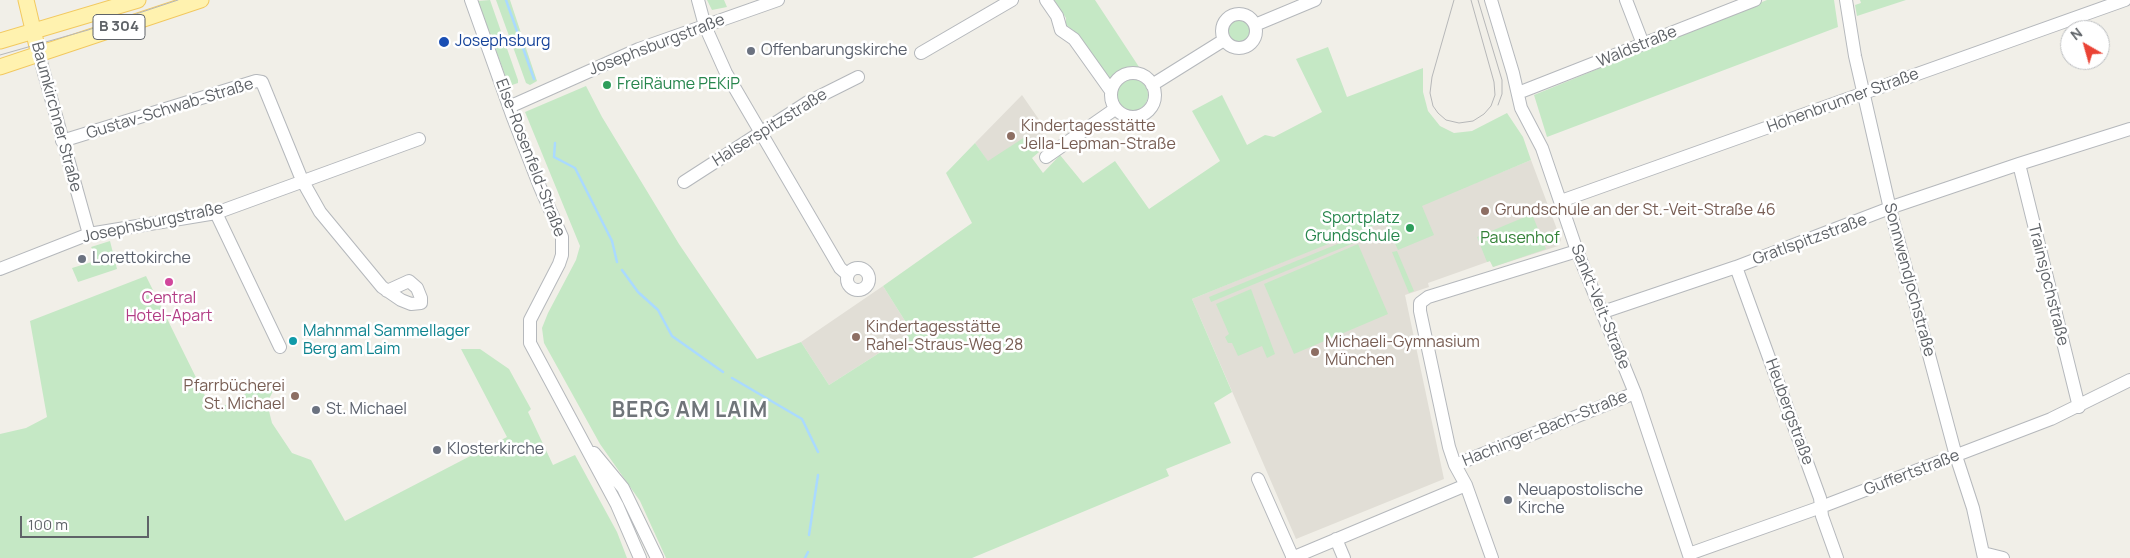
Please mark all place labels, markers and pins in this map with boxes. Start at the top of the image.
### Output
place label: Josephsburg [455,32,551,52]
marker: Josephsburg [437,35,451,49]
place label: Offenbarungskirche [761,41,907,61]
marker: Offenbarungskirche [745,45,757,57]
place label: FreiRäume PEKiP [617,75,740,95]
marker: FreiRäume PEKiP [601,79,613,91]
place label: Kindertagesstätte Jella-Lepman-Straße [1021,117,1176,155]
marker: Kindertagesstätte Jella-Lepman-Straße [1005,130,1017,142]
place label: Grundschule an der St.-Veit-Straße 46 [1495,201,1776,221]
marker: Grundschule an der St.-Veit-Straße 46 [1479,205,1491,217]
place label: Sportplatz Grundschule [1305,209,1400,247]
marker: Sportplatz Grundschule [1404,222,1416,234]
place label: Lorettokirche [92,249,191,269]
marker: Lorettokirche [76,253,88,265]
marker: Central Hotel-Apart [163,276,175,288]
place label: Central Hotel-Apart [126,289,212,327]
place label: Kindertagesstätte Rahel-Straus-Weg 28 [866,318,1023,356]
place label: Mahnmal Sammellager Berg am Laim [303,322,470,360]
marker: Kindertagesstätte Rahel-Straus-Weg 28 [850,331,862,343]
place label: Michaeli-Gymnasium München [1325,333,1480,371]
marker: Mahnmal Sammellager Berg am Laim [287,335,299,347]
marker: Michaeli-Gymnasium München [1309,346,1321,358]
place label: Pfarrbücherei St. Michael [183,377,285,415]
marker: Pfarrbücherei St. Michael [289,390,301,402]
place label: St. Michael [326,400,407,420]
marker: St. Michael [310,404,322,416]
place label: Klosterkirche [447,440,544,460]
marker: Klosterkirche [431,444,443,456]
place label: Neuapostolische Kirche [1518,481,1643,519]
marker: Neuapostolische Kirche [1502,494,1514,506]

